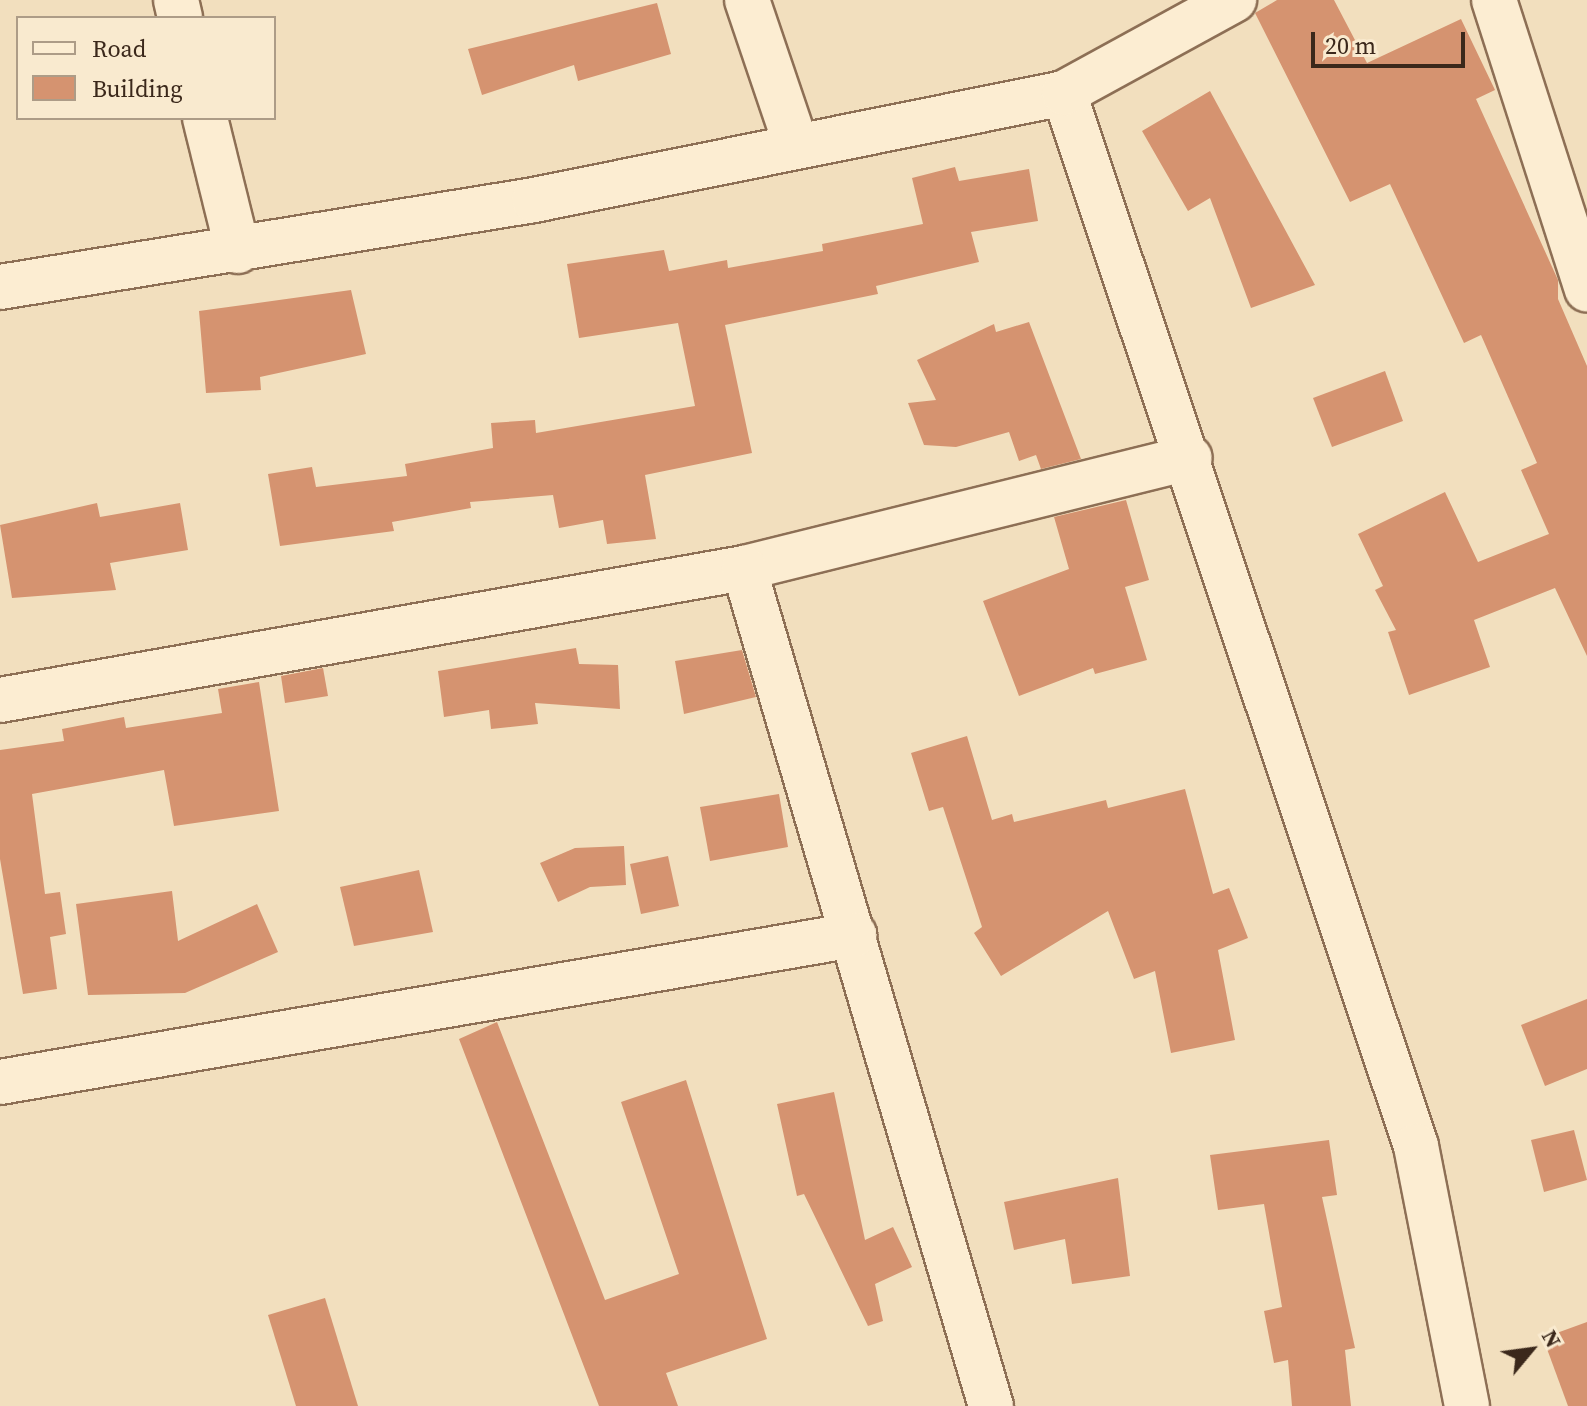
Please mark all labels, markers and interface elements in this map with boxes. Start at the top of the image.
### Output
legend [16,16,276,120]
scale bar [1315,16,1469,66]
text: 20 m [1325,29,1376,62]
text: Road [92,32,146,65]
text: Building [92,72,183,105]
north arrow [1491,1310,1571,1390]
text: N [1535,1324,1569,1353]

